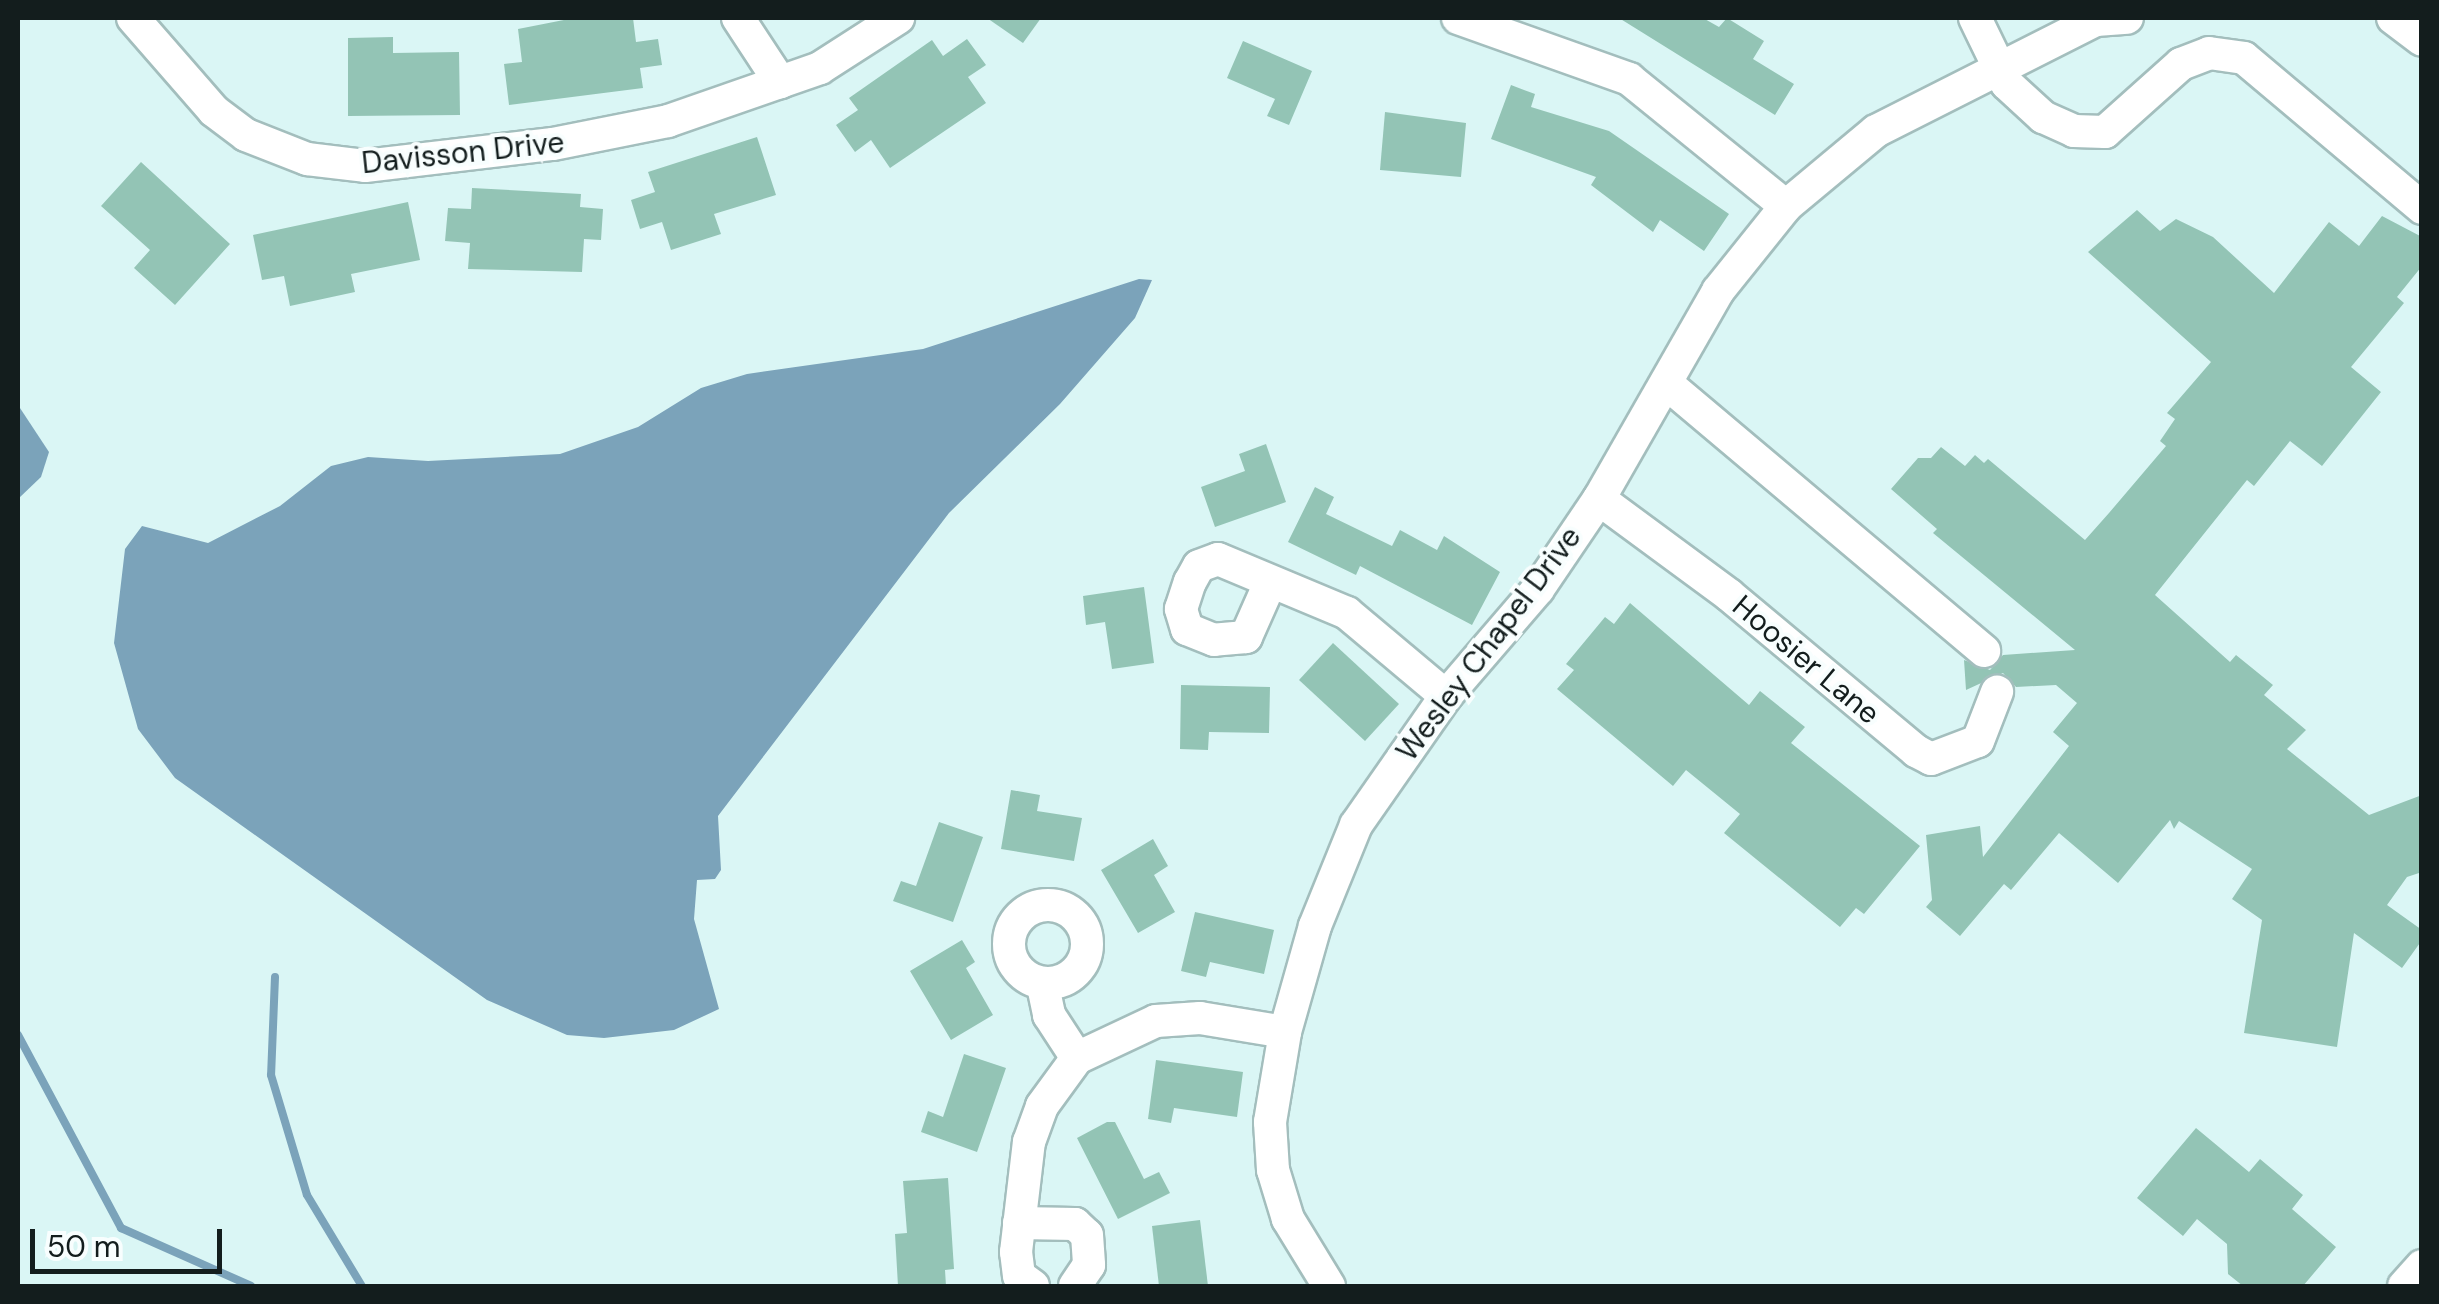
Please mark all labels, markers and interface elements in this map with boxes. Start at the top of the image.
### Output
street label: Davisson Drive [360,124,566,182]
street label: Wesley Chapel Drive [1389,520,1589,768]
street label: Hoosier Lane [1725,588,1887,732]
scale bar [35,1209,228,1271]
text: 50 m [47,1227,121,1266]

